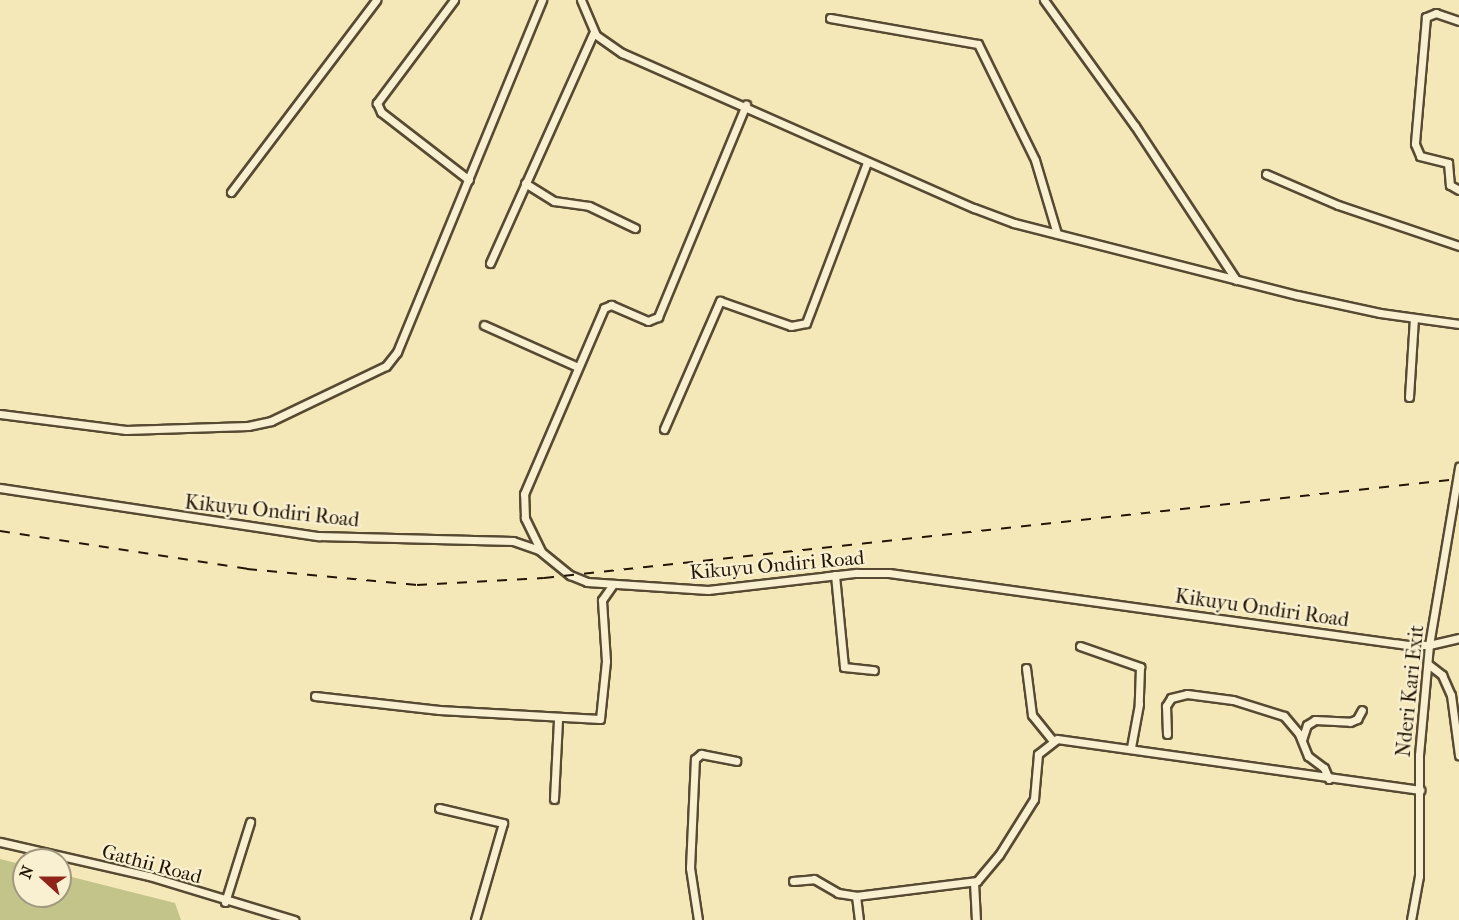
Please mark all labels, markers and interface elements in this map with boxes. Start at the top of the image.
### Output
street label: Kikuyu Ondiri Road [184,490,360,532]
street label: Kikuyu Ondiri Road [689,545,865,585]
street label: Kikuyu Ondiri Road [1173,584,1351,632]
street label: Nderi Kari Exit [1391,624,1429,758]
street label: Gathii Road [99,839,205,889]
north arrow [12,848,72,908]
text: N [16,863,38,881]

